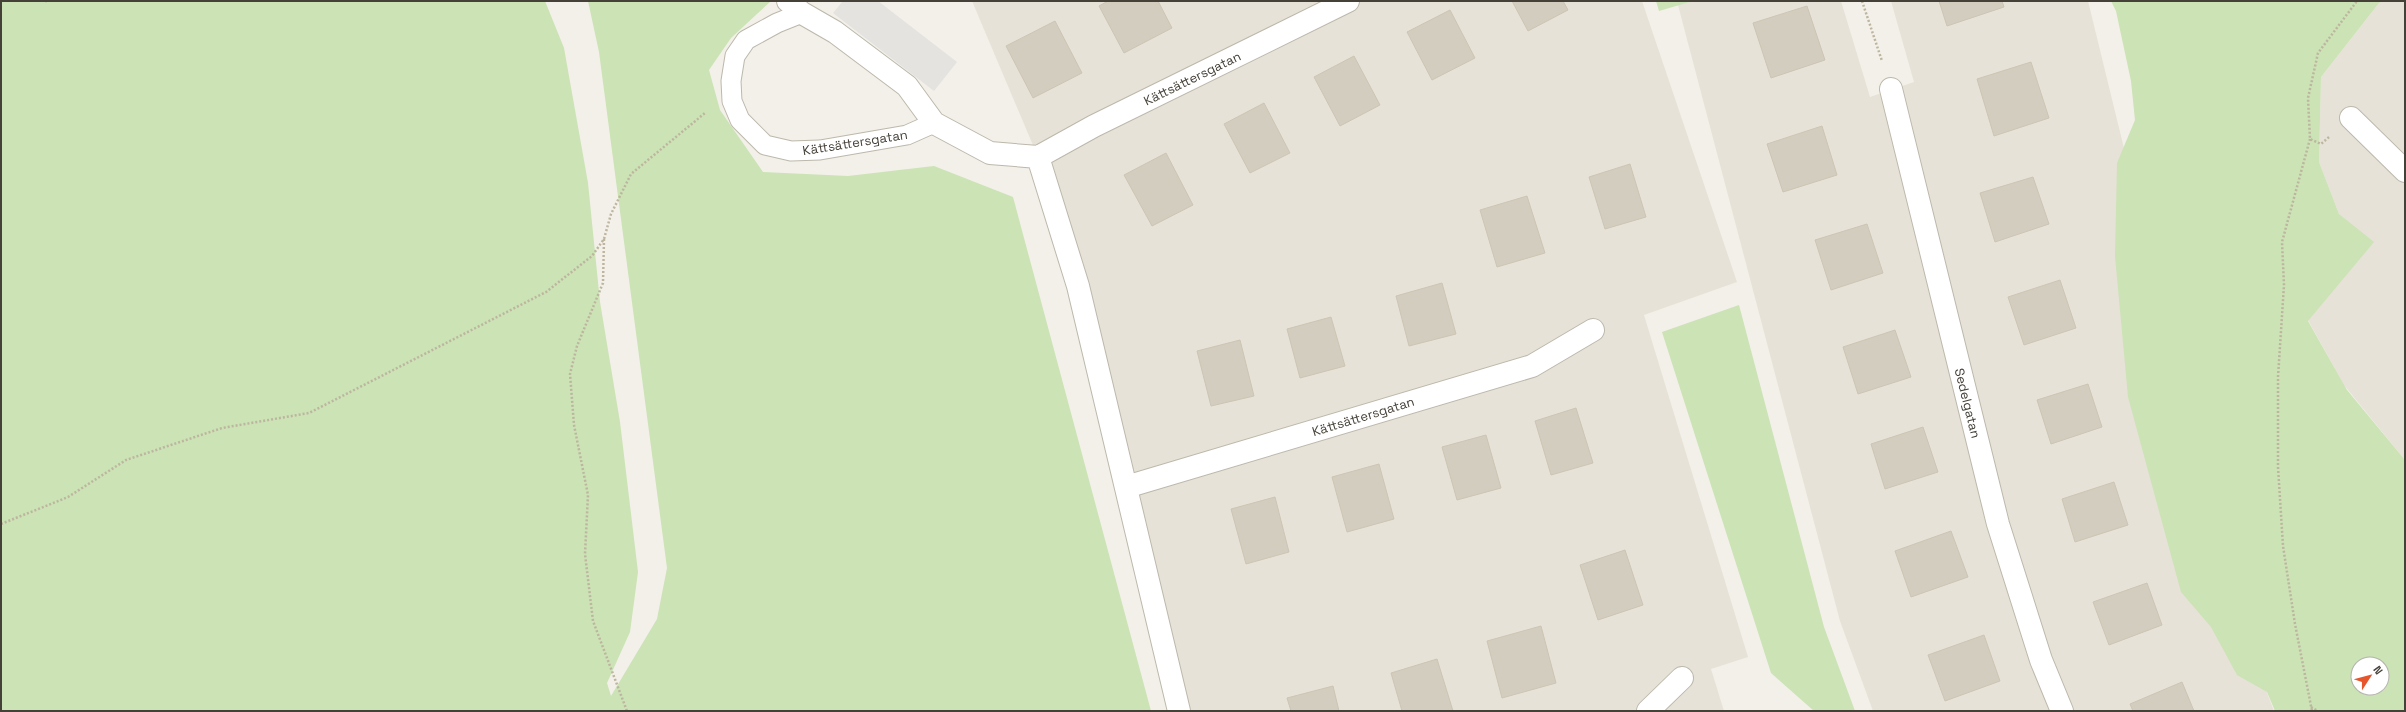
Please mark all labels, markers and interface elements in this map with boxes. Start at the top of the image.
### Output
street label: Kättsättersgatan [1141,48,1244,109]
street label: Kättsättersgatan [801,126,909,159]
street label: Sedelgatan [1951,366,1984,440]
street label: Kättsättersgatan [1310,393,1416,440]
north arrow [2350,656,2390,696]
text: N [2370,663,2386,677]

